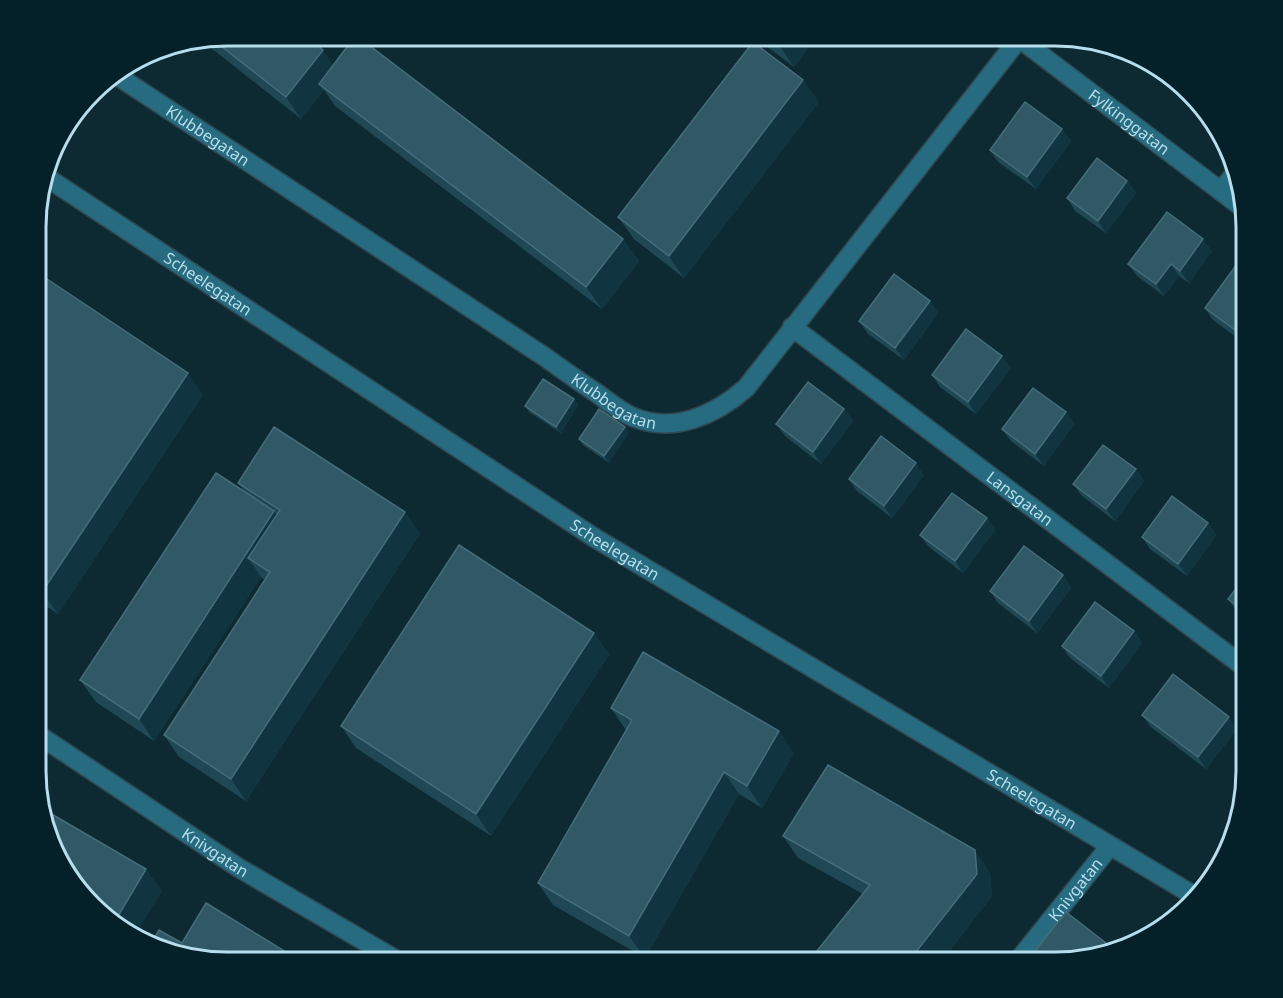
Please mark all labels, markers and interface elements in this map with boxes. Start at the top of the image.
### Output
street label: Fylkinggatan [1084,84,1174,160]
street label: Klubbegatan [162,100,254,171]
street label: Scheelegatan [160,247,256,321]
street label: Klubbegatan [567,368,658,434]
street label: Lansgatan [982,466,1058,531]
street label: Scheelegatan [566,514,664,585]
street label: Scheelegatan [983,764,1081,834]
street label: Knivgatan [178,822,253,882]
street label: Knivgatan [1043,853,1107,926]

